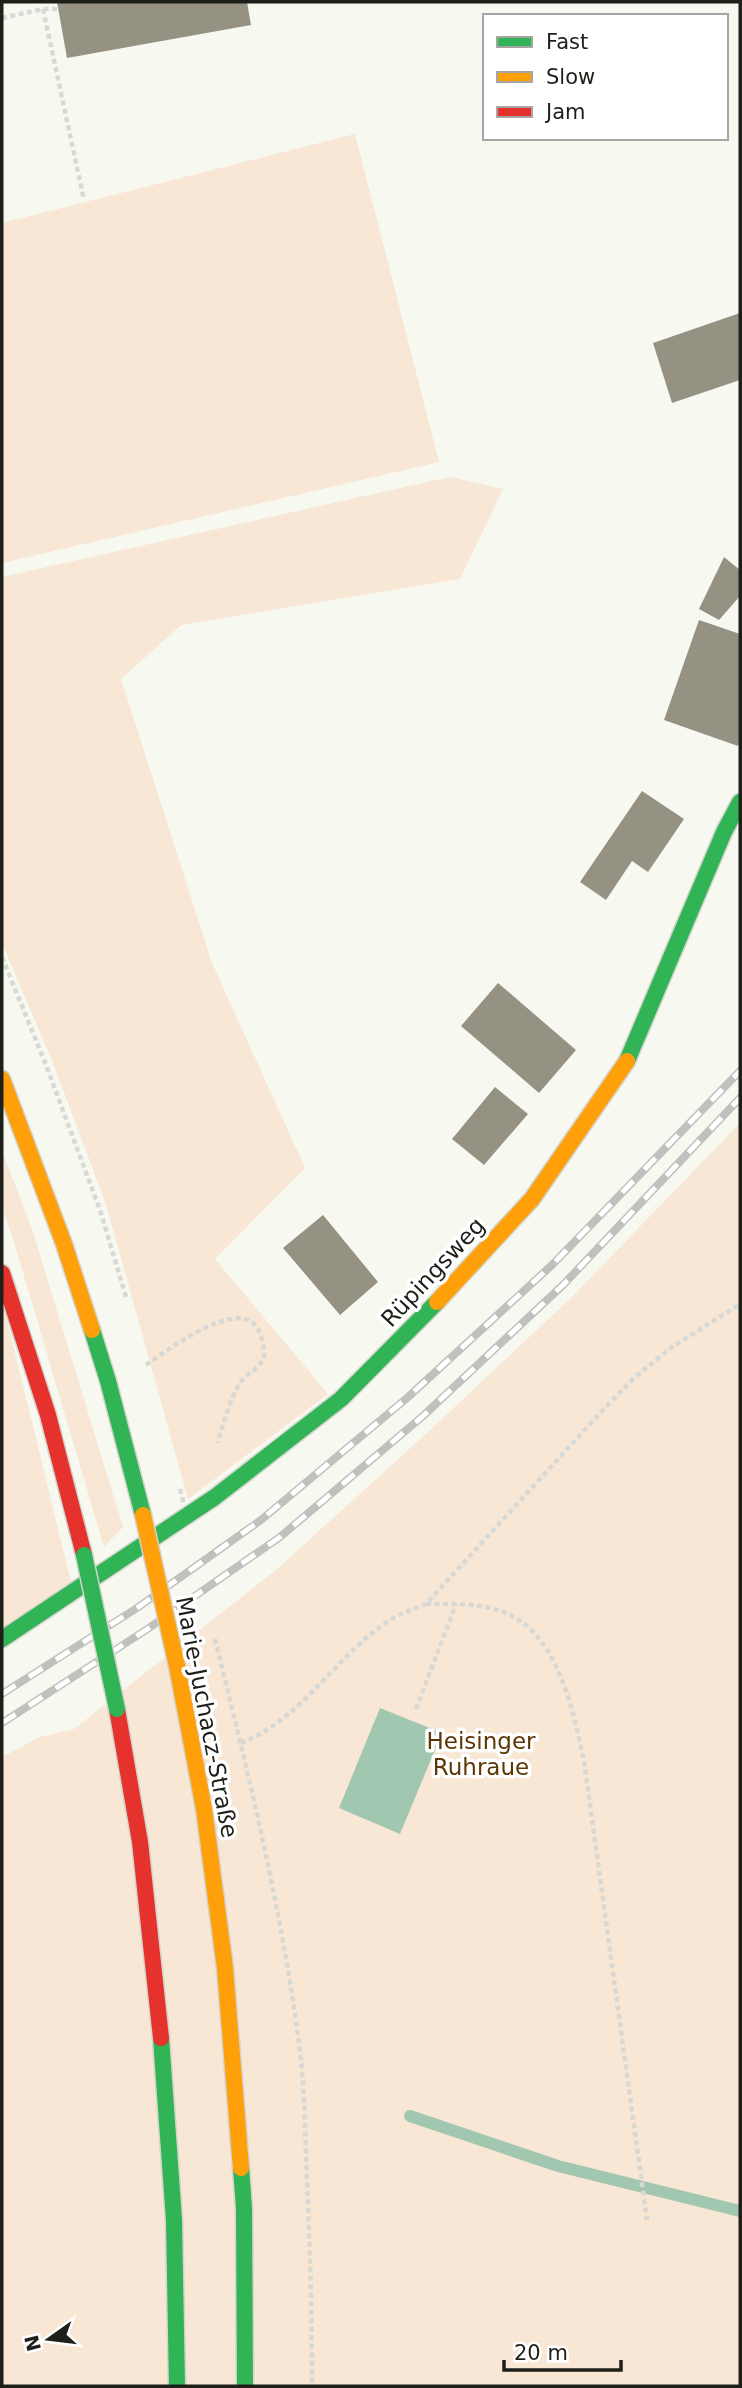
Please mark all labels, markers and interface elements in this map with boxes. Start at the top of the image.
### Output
legend [483,14,728,140]
text: Fast [546,30,588,54]
text: Slow [546,65,595,89]
text: Jam [544,100,586,124]
street label: Rüpingsweg [376,1212,490,1332]
street label: Marie-Juchacz-Straße [171,1594,243,1840]
park label: Heisinger Ruhraue [427,1728,536,1780]
north arrow [14,2304,84,2374]
scale bar [504,2328,621,2372]
text: N [20,2333,45,2353]
text: 20 m [514,2341,568,2365]

